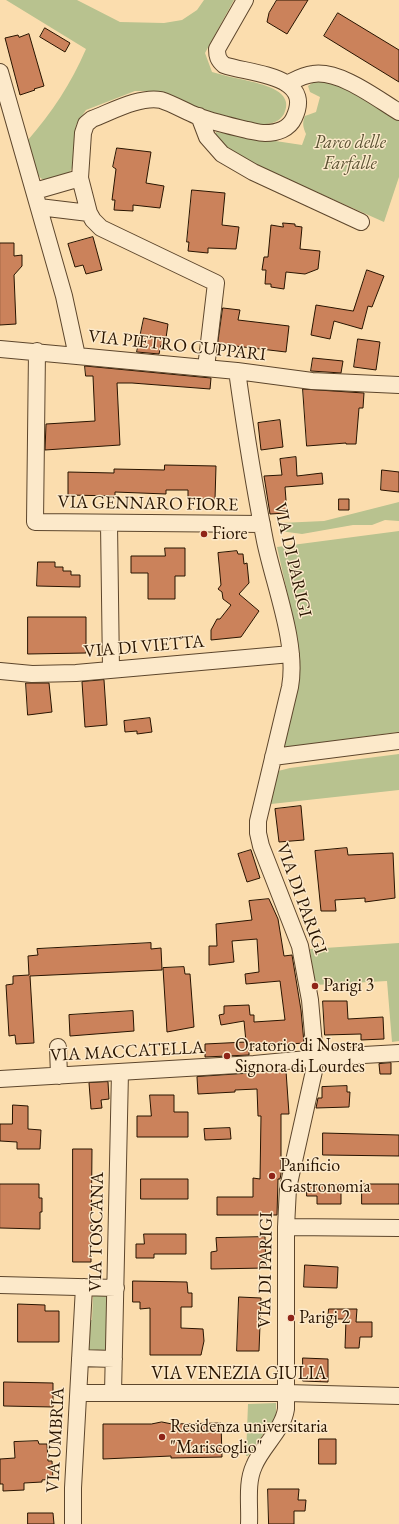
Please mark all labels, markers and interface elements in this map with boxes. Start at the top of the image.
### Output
park label: Parco delle Farfalle [314,132,386,174]
street label: VIA PIETRO CUPPARI [87,326,267,366]
street label: VIA GENNARO FIORE [57,492,239,516]
street label: VIA DI PARIGI [268,501,316,619]
place label: Fiore [212,523,248,545]
marker: Fiore [199,529,209,539]
street label: VIA DI VIETTA [83,631,205,663]
street label: VIA DI PARIGI [271,841,331,957]
place label: Parigi 3 [323,975,374,997]
marker: Parigi 3 [310,981,320,991]
place label: Oratorio di Nostra Signora di Lourdes [235,1035,365,1078]
street label: VIA MACCATELLA [49,1037,205,1067]
marker: Oratorio di Nostra Signora di Lourdes [222,1051,232,1061]
place label: Panificio Gastronomia [280,1155,371,1198]
marker: Panificio Gastronomia [267,1171,277,1181]
street label: VIA TOSCANA [85,1172,109,1292]
street label: VIA DI PARIGI [254,1212,278,1328]
place label: Parigi 2 [299,1307,350,1329]
marker: Parigi 2 [286,1313,296,1323]
street label: VIA VENEZIA GIULIA [151,1363,327,1385]
street label: VIA UMBRIA [42,1387,70,1493]
place label: Residenza universitaria "Mariscoglio" [170,1416,328,1458]
marker: Residenza universitaria "Mariscoglio" [157,1432,167,1442]

